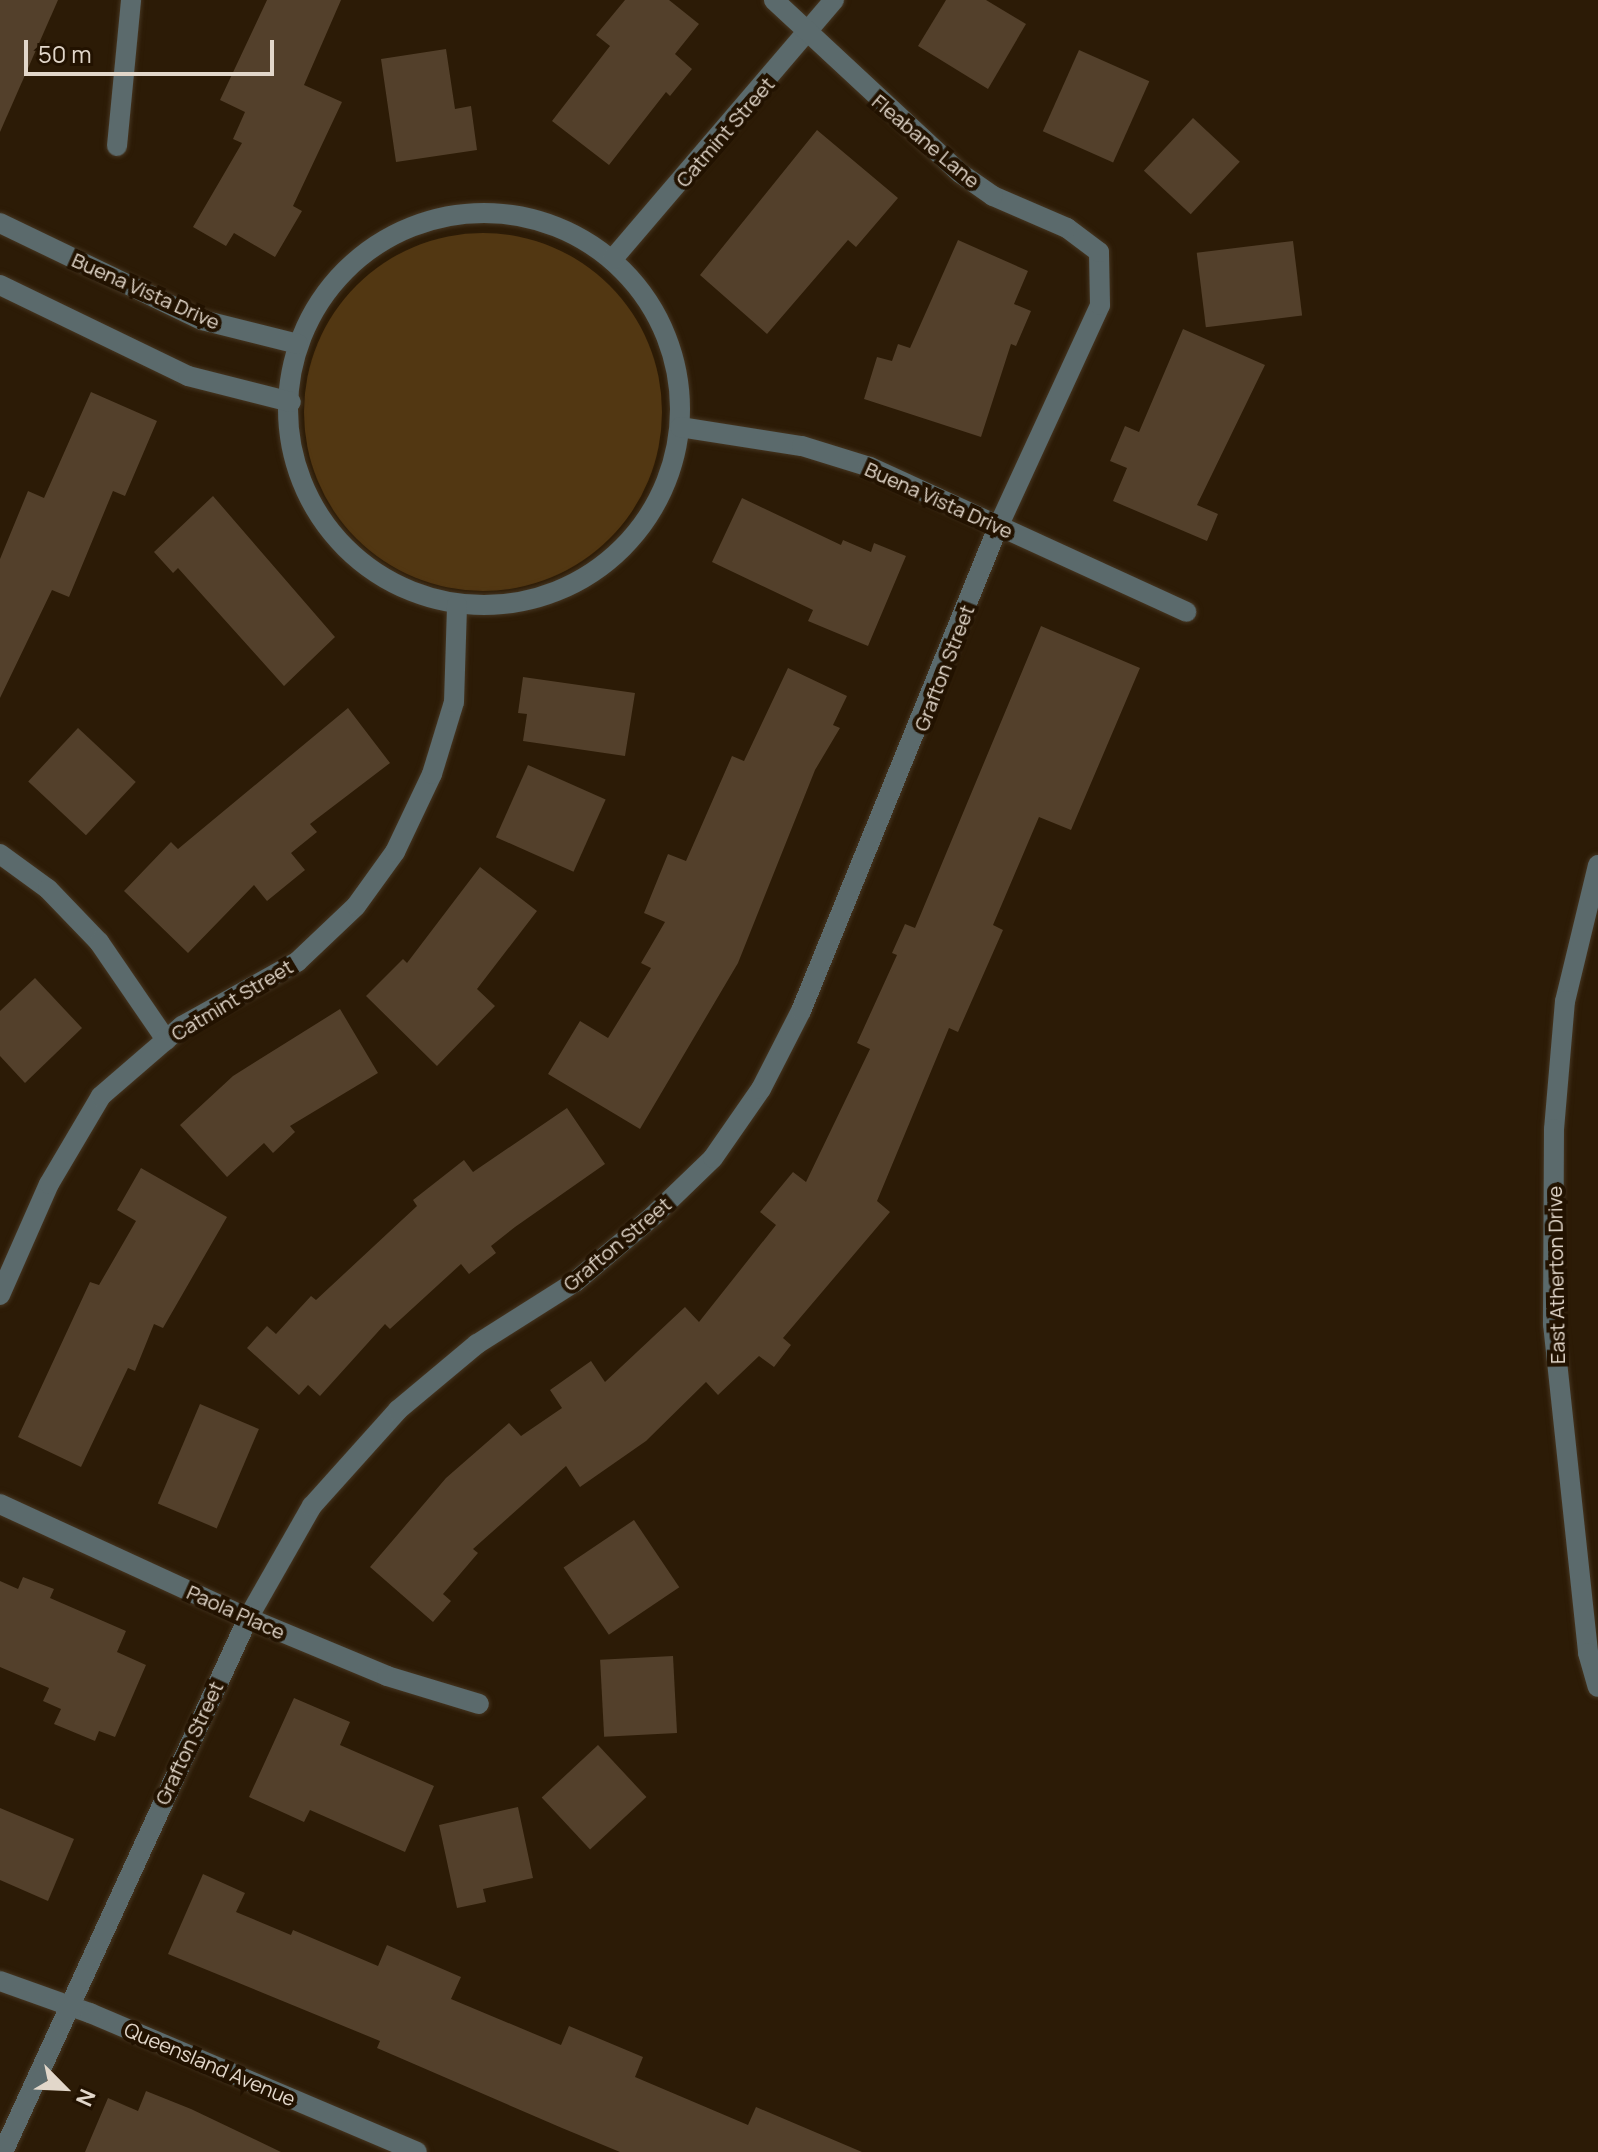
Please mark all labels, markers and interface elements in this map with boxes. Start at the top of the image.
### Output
scale bar [28,24,278,74]
text: 50 m [38,37,92,70]
street label: Catmint Street [671,72,779,192]
street label: Fleabane Lane [867,89,985,193]
street label: Buena Vista Drive [68,248,224,334]
street label: Buena Vista Drive [861,457,1017,543]
street label: Grafton Street [909,602,979,734]
street label: Catmint Street [167,954,297,1046]
street label: East Atherton Drive [1542,1186,1570,1364]
street label: Grafton Street [558,1192,676,1296]
street label: Paola Place [183,1580,289,1644]
street label: Grafton Street [150,1678,228,1808]
street label: Queensland Avenue [121,2017,299,2111]
north arrow [24,2048,104,2128]
text: N [69,2084,103,2111]

